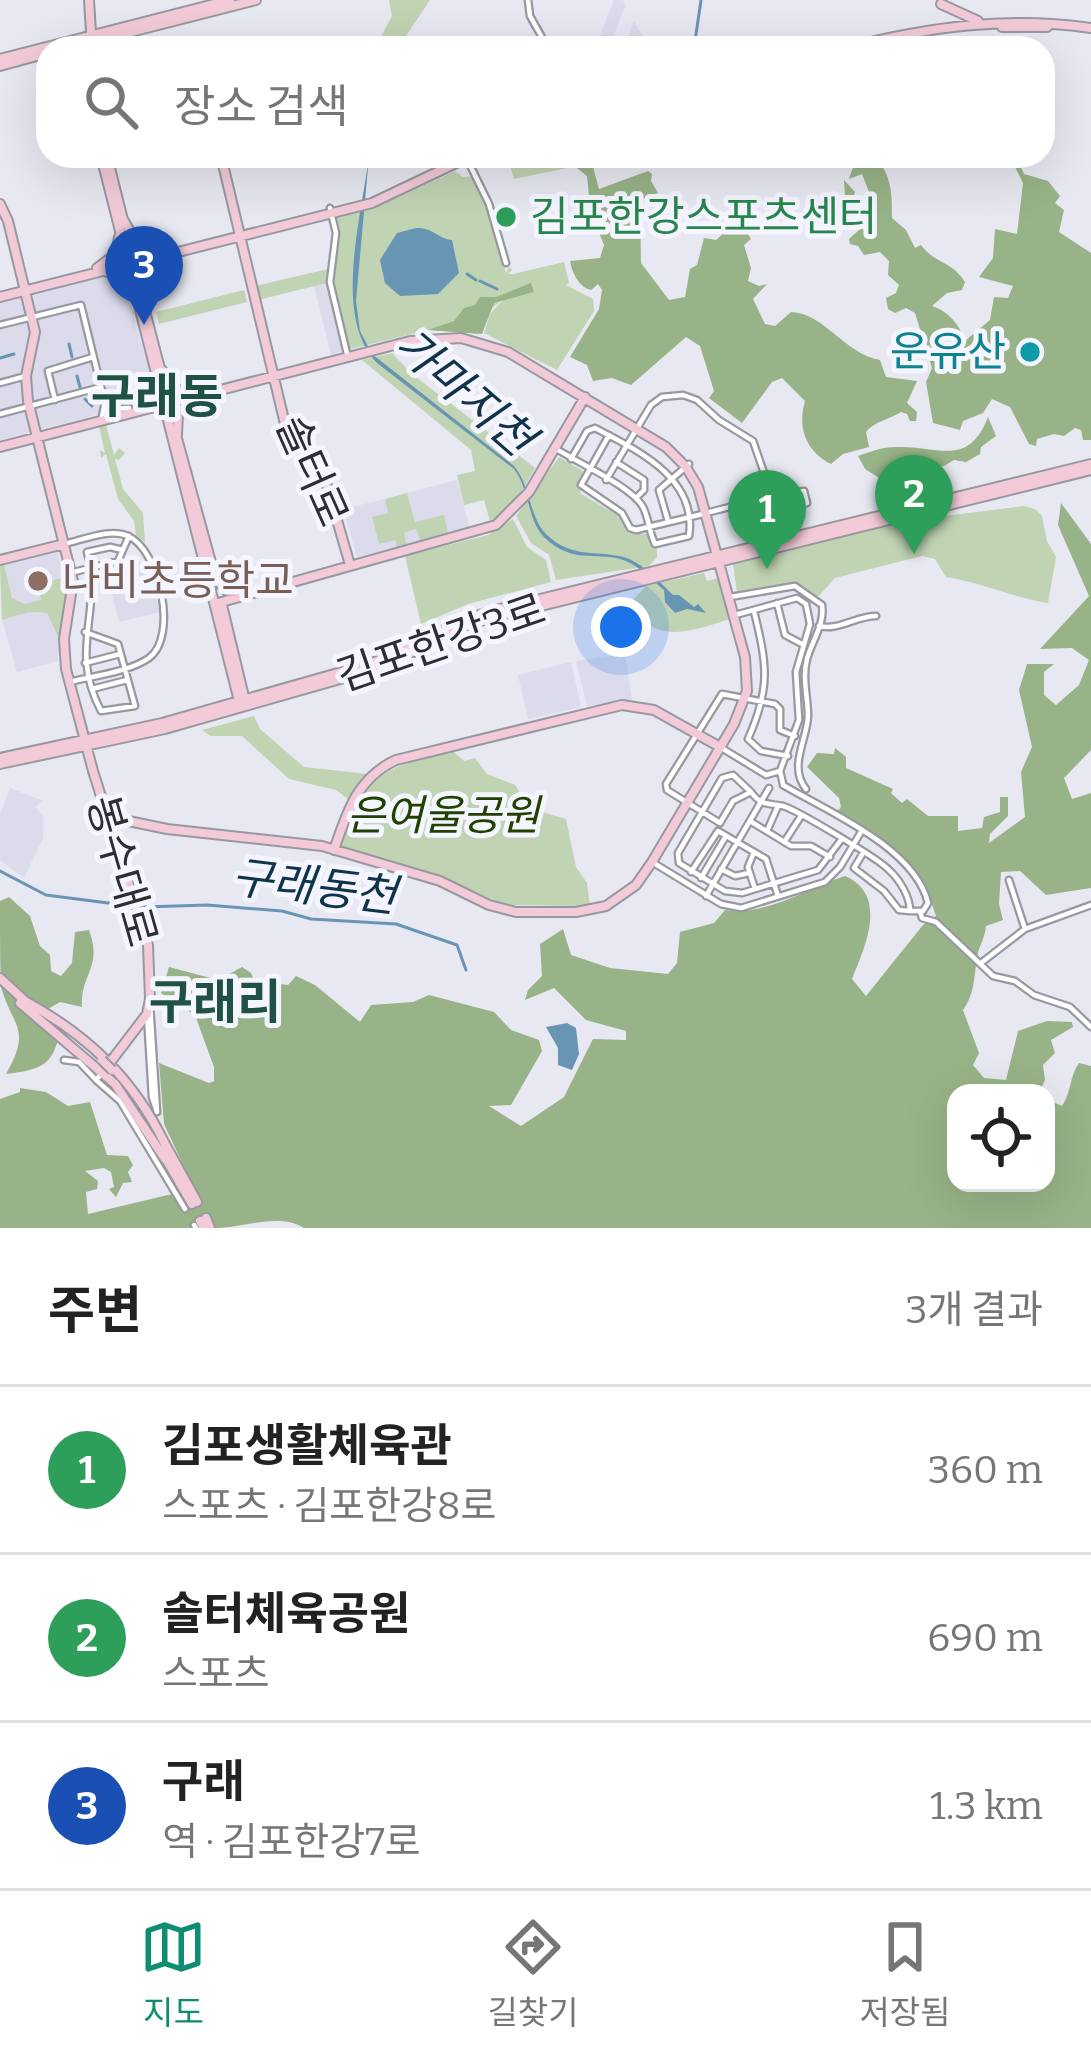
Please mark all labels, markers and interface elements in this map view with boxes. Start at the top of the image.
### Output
search box [36,36,1055,168]
icon: search [78,69,144,135]
text: 장소 검색 [174,80,349,134]
place label: 김포한강스포츠센터 [530,192,878,242]
marker: 김포한강스포츠센터 [493,204,519,230]
pin: 3 [105,226,183,325]
water label: 가마지천 [384,317,548,470]
place label: 운유산 [890,327,1006,377]
marker: 운유산 [1017,339,1043,365]
district label: 구래동 [91,368,223,426]
street label: 솔터로 [266,408,358,534]
pin: 2 [875,455,953,554]
pin: 1 [728,470,806,569]
place label: 나비초등학교 [62,556,294,606]
marker: 나비초등학교 [25,568,51,594]
street label: 김포한강3로 [330,584,552,702]
your location [591,597,651,657]
street label: 봉수대로 [77,790,167,952]
park label: 은여울공원 [346,791,543,841]
water label: 구래동천 [229,850,404,924]
district label: 구래리 [149,974,281,1032]
map controls [947,1084,1055,1192]
button: locate [947,1084,1055,1192]
text: 주변 [48,1280,142,1342]
text: 3개 결과 [905,1287,1043,1333]
text: 김포생활체육관 [162,1419,452,1473]
text: 1 [79,1447,95,1493]
text: 360 m [928,1447,1043,1493]
text: 스포츠 · 김포한강8로 [162,1483,496,1529]
text: 솔터체육공원 [162,1587,410,1641]
text: 2 [76,1615,98,1661]
text: 690 m [927,1615,1043,1661]
text: 스포츠 [162,1651,270,1697]
text: 구래 [162,1755,245,1809]
text: 3 [76,1783,98,1829]
text: 1.3 km [930,1783,1043,1829]
text: 역 · 김포한강7로 [162,1819,421,1865]
tab: 지도 [140,1914,206,2034]
tab: 길찾기 [487,1914,579,2034]
tab: 저장됨 [859,1914,951,2034]

